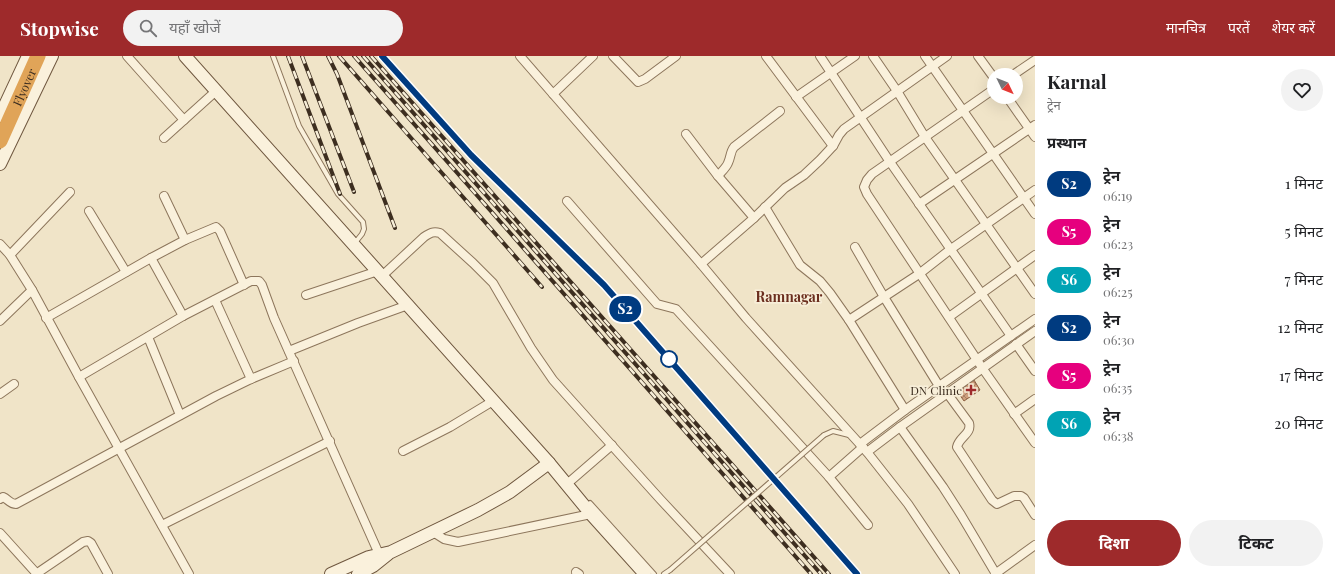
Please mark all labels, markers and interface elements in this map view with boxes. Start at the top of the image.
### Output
search box [123,10,403,46]
text: Stopwise [20,15,99,41]
icon: search [137,17,159,39]
text: यहाँ खोजें [169,17,221,37]
text: मानचित्र [1166,18,1206,37]
text: परतें [1228,18,1250,37]
text: शेयर करें [1272,18,1315,37]
street label: Flyover [9,65,40,109]
north arrow [987,68,1023,104]
map controls [987,68,1023,104]
text: Karnal [1047,68,1107,94]
button: heart [1281,69,1323,111]
text: ट्रेन [1047,96,1061,113]
text: प्रस्थान [1047,132,1086,152]
text: ट्रेन [1103,165,1120,185]
text: 1 मिनट [1285,173,1323,193]
text: S2 [1061,174,1077,193]
text: 06:19 [1103,187,1132,204]
text: ट्रेन [1103,213,1120,233]
text: 5 मिनट [1285,221,1323,241]
text: S5 [1062,222,1076,241]
text: 06:23 [1103,235,1133,252]
text: ट्रेन [1103,261,1120,281]
text: 7 मिनट [1285,269,1323,289]
text: S6 [1061,270,1077,289]
text: 06:25 [1103,283,1133,300]
district label: Ramnagar [756,287,823,306]
line badge: S2 [607,296,643,322]
text: S2 [617,299,633,318]
text: ट्रेन [1103,309,1120,329]
text: 12 मिनट [1278,317,1323,337]
text: S2 [1061,318,1077,337]
text: 06:30 [1103,331,1135,348]
unlabelled marker [660,350,678,368]
text: ट्रेन [1103,357,1120,377]
text: 17 मिनट [1279,365,1323,385]
text: S5 [1062,366,1076,385]
text: 06:35 [1103,379,1132,396]
place label: DN Clinic [910,382,962,398]
marker: DN Clinic [965,384,977,396]
text: ट्रेन [1103,405,1120,425]
text: 20 मिनट [1274,413,1323,433]
text: S6 [1061,414,1077,433]
text: 06:38 [1103,427,1134,444]
button: दिशा [1047,520,1181,566]
button: टिकट [1189,520,1323,566]

